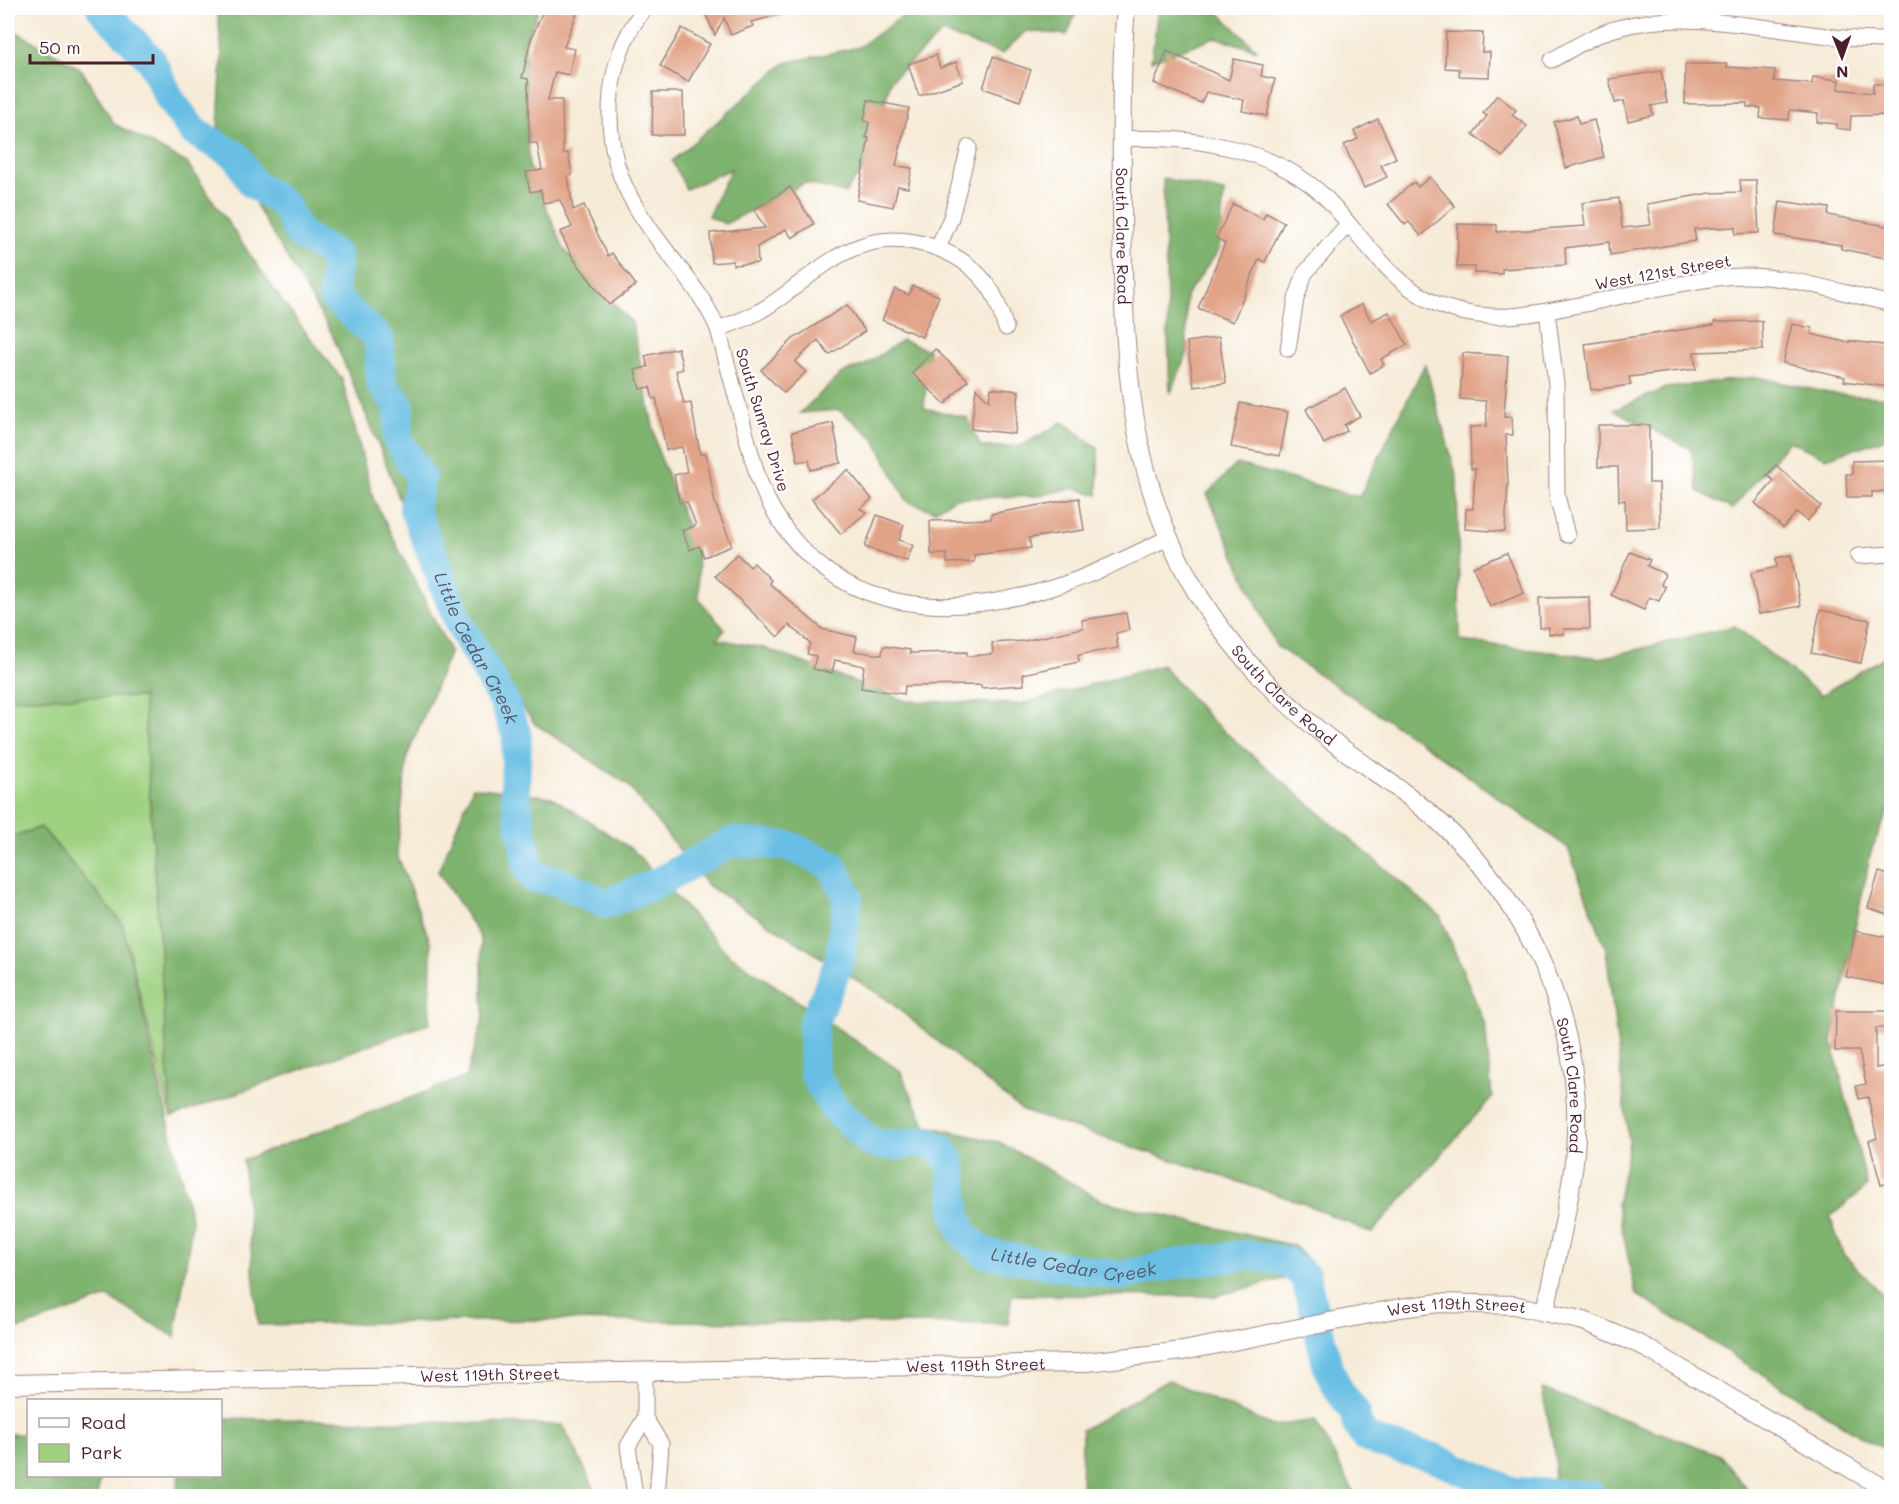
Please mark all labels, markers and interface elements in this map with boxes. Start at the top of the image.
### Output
scale bar [30,27,153,65]
north arrow [1812,27,1872,87]
text: 50 m [39,35,81,59]
text: N [1836,62,1849,83]
street label: South Clare Road [1112,167,1135,305]
street label: West 121st Street [1593,249,1733,294]
street label: South Sunray Drive [732,346,795,494]
water label: Little Cedar Creek [429,568,525,728]
street label: South Clare Road [1227,640,1340,750]
street label: South Clare Road [1552,1015,1587,1154]
water label: Little Cedar Creek [989,1241,1159,1288]
street label: West 119th Street [1385,1292,1529,1320]
street label: West 119th Street [906,1353,1046,1376]
street label: West 119th Street [420,1362,560,1386]
legend [27,1399,222,1477]
text: Road [81,1410,126,1434]
text: Park [81,1440,122,1464]

